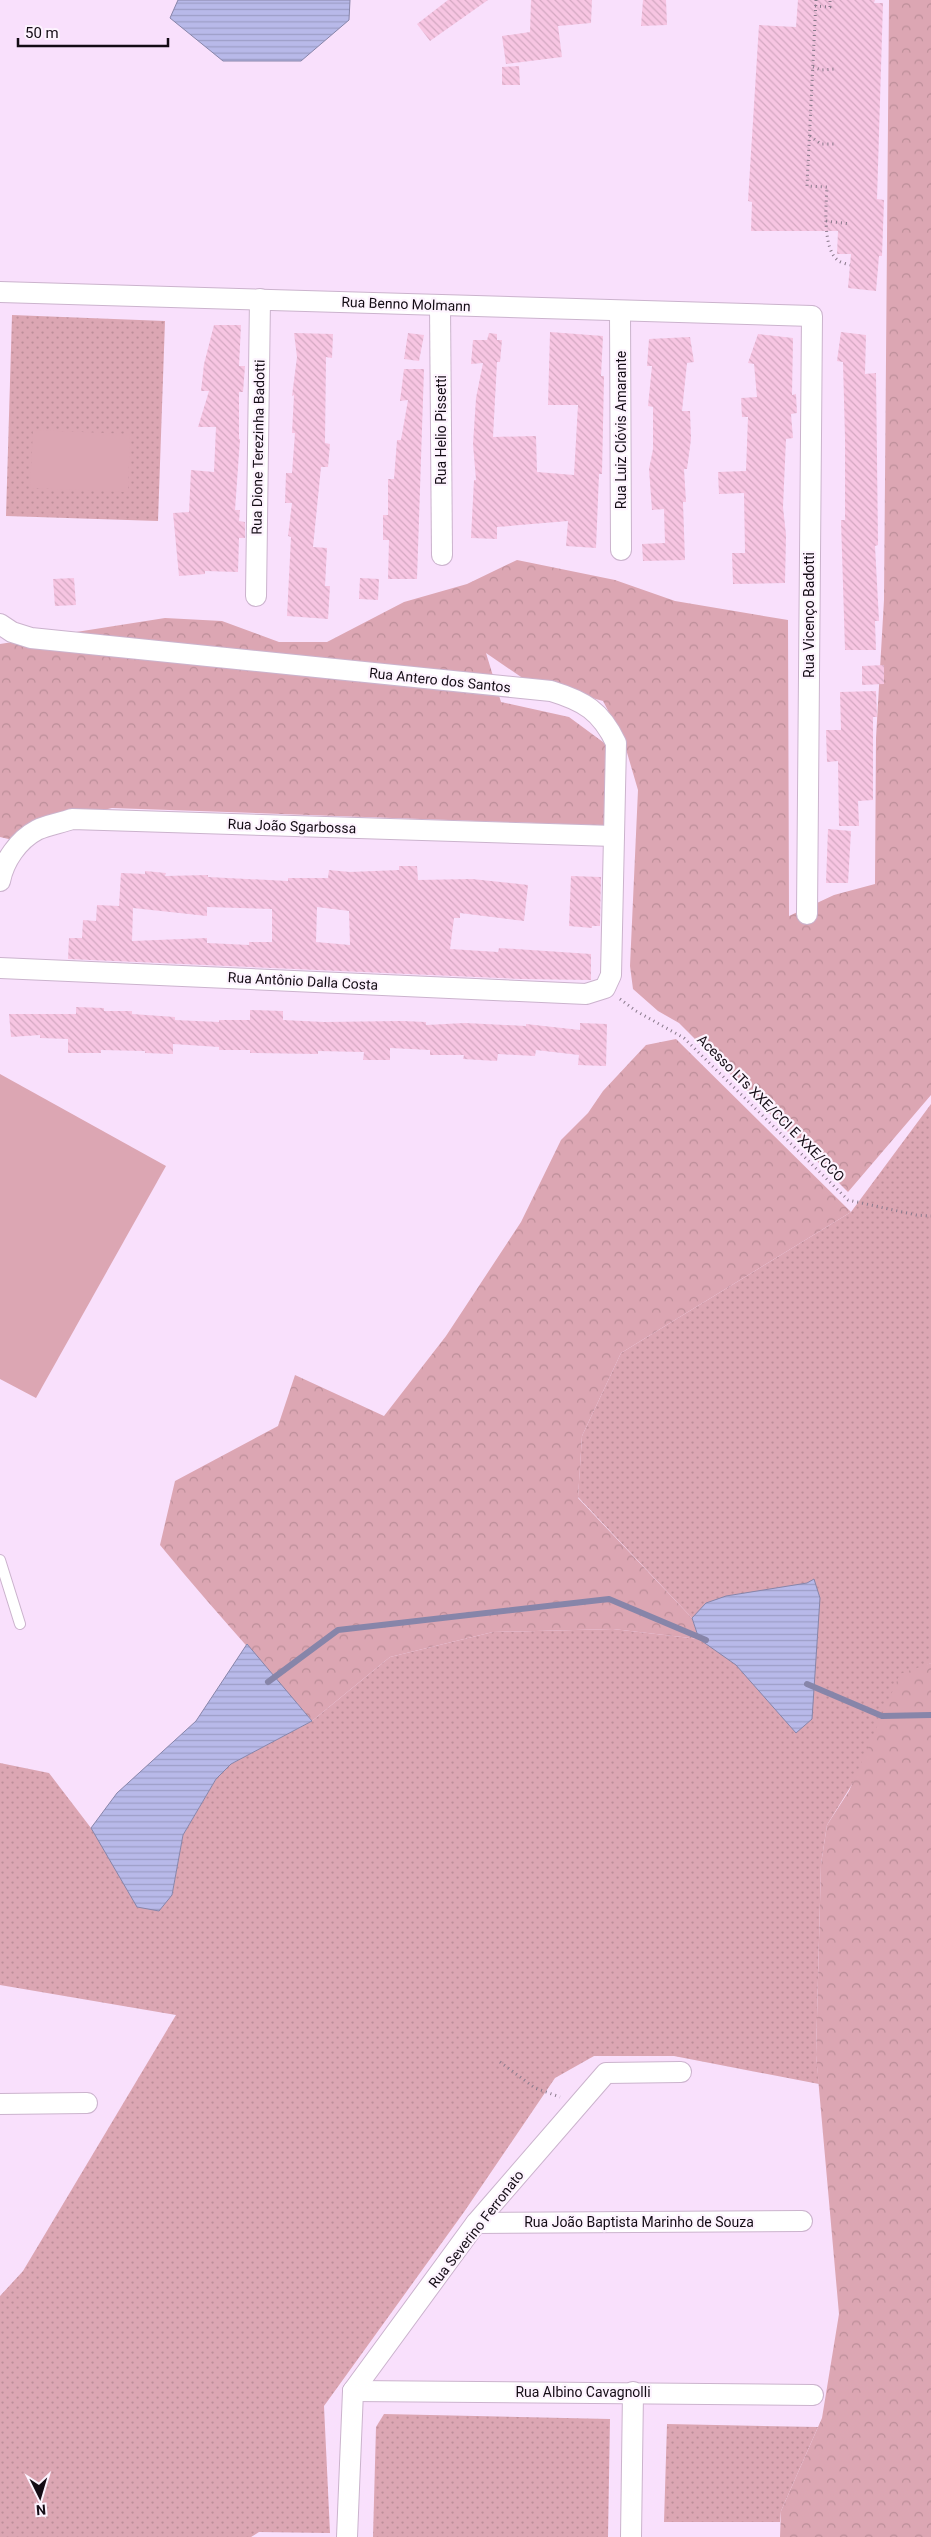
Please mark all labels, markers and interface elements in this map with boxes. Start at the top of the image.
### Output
scale bar [18,15,168,47]
text: 50 m [25,24,59,42]
street label: Rua Benno Molmann [341,294,471,314]
street label: Rua Luiz Clóvis Amarante [613,351,629,509]
street label: Rua Dione Terezinha Badotti [248,359,268,535]
street label: Rua Helio Pissetti [433,375,449,485]
street label: Rua Vicenço Badotti [801,552,817,678]
street label: Rua Antero dos Santos [368,665,512,695]
street label: Rua João Sgarbossa [227,816,357,836]
street label: Rua Antônio Dalla Costa [227,969,379,993]
street label: Acesso LTs XXE/CCI E XXE/CCO [694,1031,848,1185]
street label: Rua Severino Ferronato [425,2167,527,2291]
street label: Rua João Baptista Marinho de Souza [524,2214,754,2230]
street label: Rua Albino Cavagnolli [515,2384,651,2400]
north arrow [15,2472,65,2522]
text: N [36,2502,47,2518]

